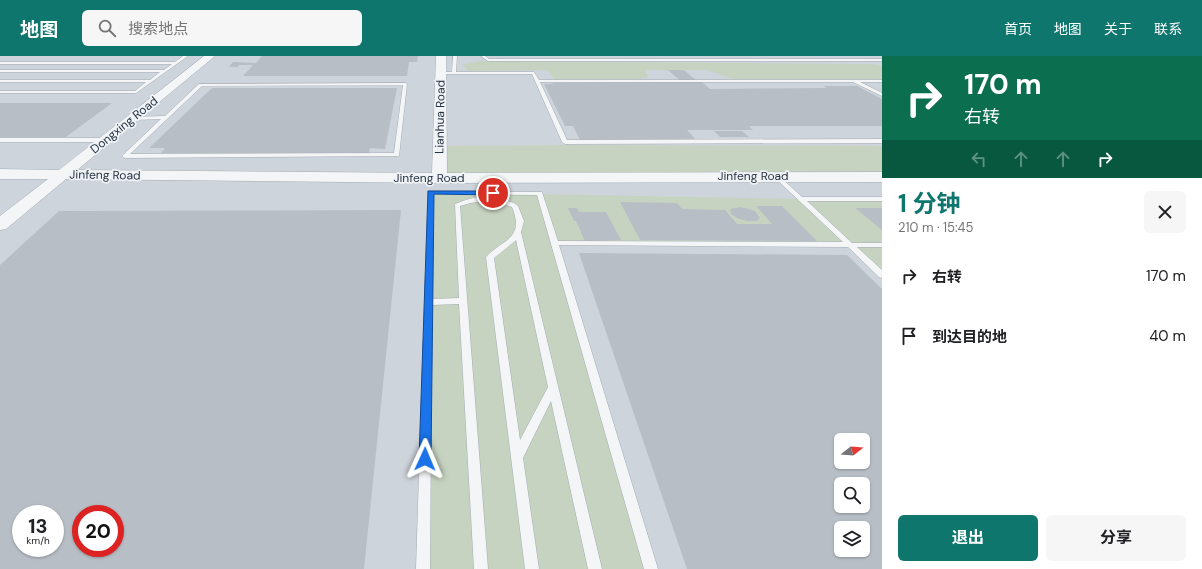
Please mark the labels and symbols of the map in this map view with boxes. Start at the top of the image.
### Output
street label: Lianhua Road [431,80,449,154]
street label: Dongxing Road [87,93,161,157]
street label: Jinfeng Road [69,166,141,184]
street label: Jinfeng Road [717,168,789,184]
street label: Jinfeng Road [393,170,465,186]
pin [476,176,510,210]
north arrow [834,433,870,469]
position arrow [404,438,446,480]
speed limit sign: 20 [72,505,124,557]

